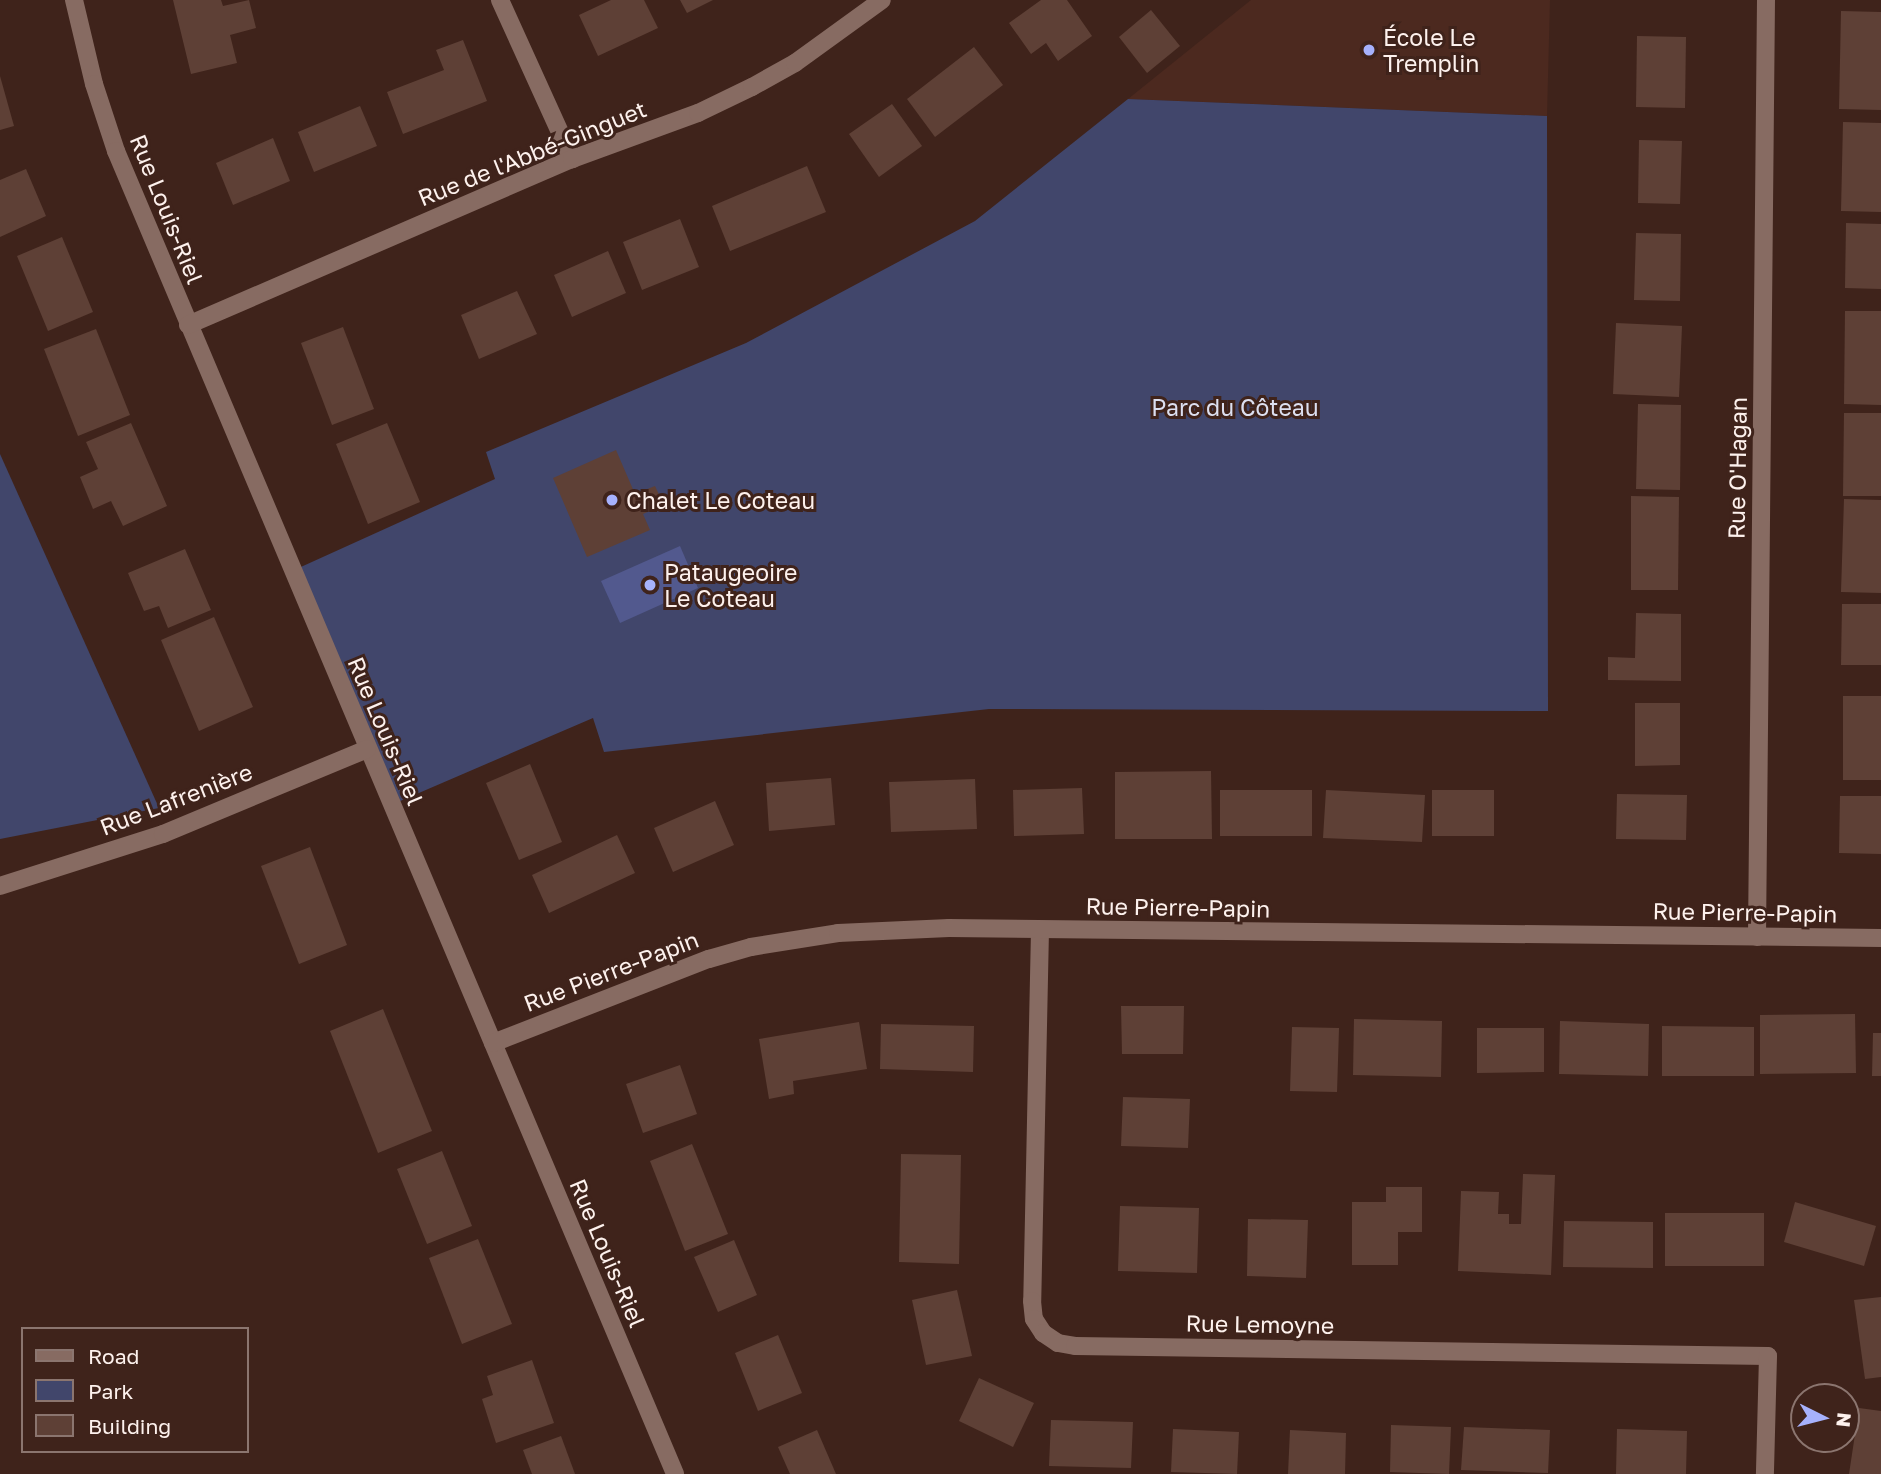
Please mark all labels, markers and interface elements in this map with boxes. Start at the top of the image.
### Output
place label: École Le Tremplin [1383,23,1479,77]
marker: École Le Tremplin [1361,42,1377,58]
street label: Rue de l'Abbé-Ginguet [414,95,650,211]
street label: Rue Louis-Riel [125,130,209,288]
park label: Parc du Côteau [1151,393,1319,421]
street label: Rue O'Hagan [1722,397,1752,539]
place label: Chalet Le Coteau [626,486,815,514]
marker: Chalet Le Coteau [604,492,620,508]
place label: Pataugeoire Le Coteau [664,558,797,612]
marker: Pataugeoire Le Coteau [642,577,658,593]
street label: Rue Louis-Riel [342,653,430,809]
street label: Rue Lafrenière [96,757,256,841]
street label: Rue Pierre-Papin [1085,892,1271,922]
street label: Rue Pierre-Papin [1652,897,1838,927]
street label: Rue Pierre-Papin [520,925,702,1017]
street label: Rue Louis-Riel [564,1175,652,1331]
street label: Rue Lemoyne [1186,1309,1334,1339]
legend [21,1327,248,1453]
text: Road [88,1343,139,1369]
text: Park [88,1378,133,1404]
north arrow [1790,1383,1860,1453]
text: N [1832,1412,1857,1428]
text: Building [88,1413,171,1439]

